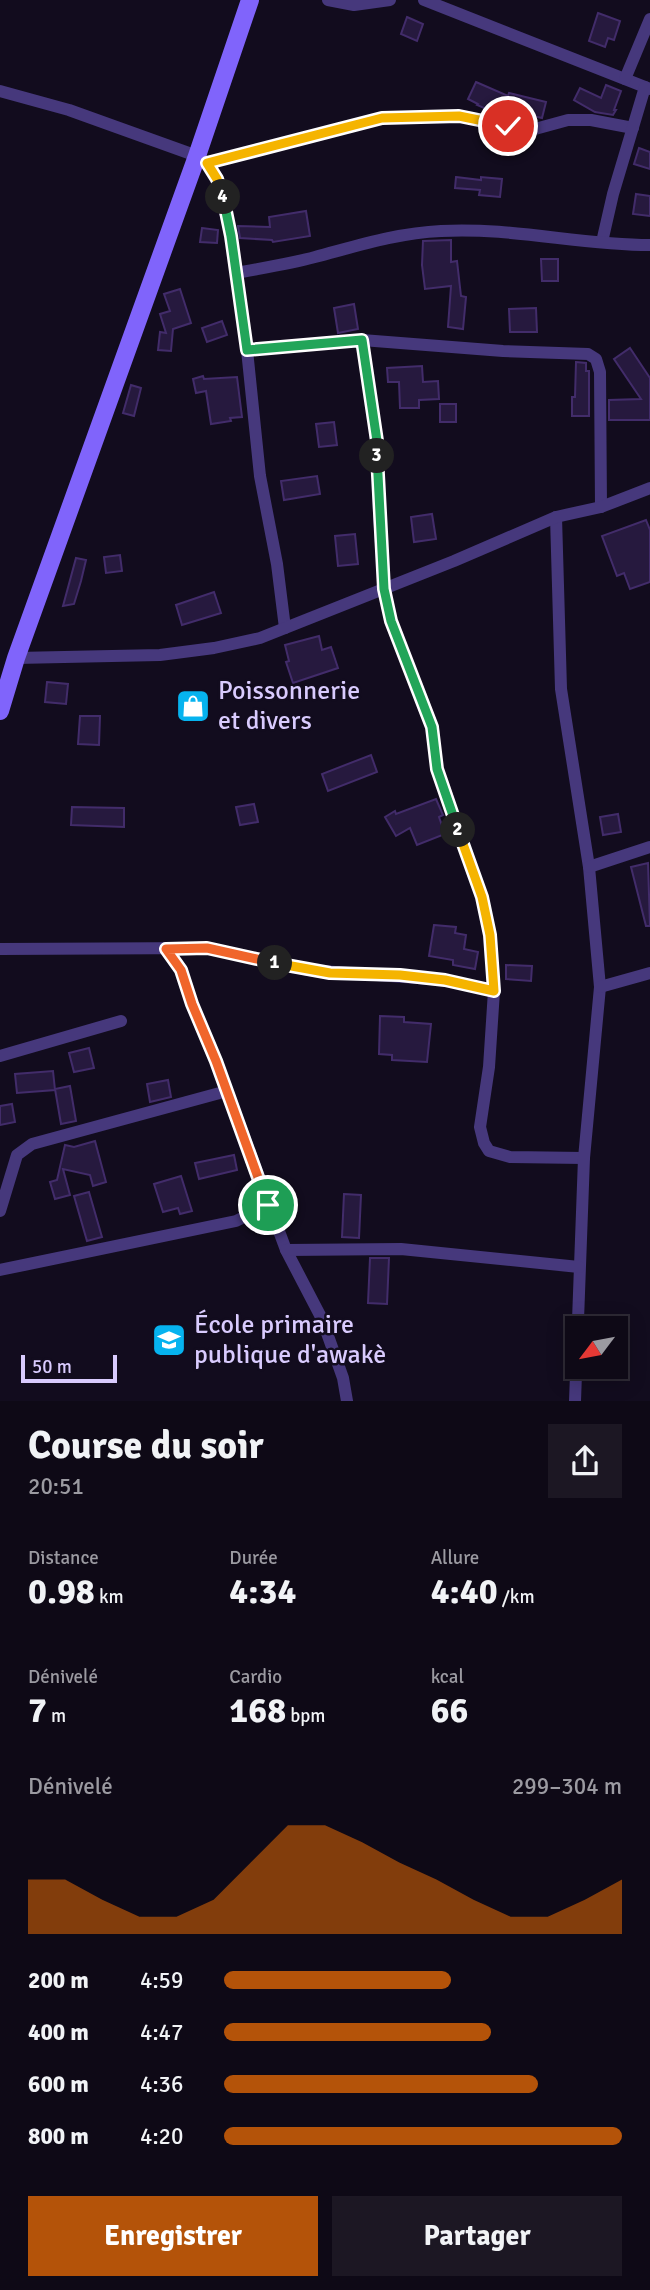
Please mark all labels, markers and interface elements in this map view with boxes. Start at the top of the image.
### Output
pin [478,96,538,156]
icon: check [489,107,527,145]
pin: 4 [206,180,241,214]
text: 4 [217,184,228,208]
pin: 3 [360,438,394,474]
text: 3 [371,443,382,467]
place label: Poissonnerie et divers [218,675,360,737]
shop icon: Poissonnerie et divers [174,687,212,725]
pin: 2 [440,812,476,848]
text: 2 [452,817,463,841]
pin: 1 [258,946,292,981]
text: 1 [269,950,280,974]
pin [238,1175,298,1235]
icon: arrive [249,1186,287,1224]
place label: École primaire publique d'awakè [194,1309,386,1371]
north arrow [565,1316,628,1379]
map controls [565,1316,628,1379]
school or university icon: École primaire publique d'awakè [150,1321,188,1359]
scale bar [21,1352,117,1384]
text: 50 m [32,1355,72,1379]
text: Course du soir [28,1422,264,1469]
button: share [548,1424,622,1498]
text: 20:51 [28,1472,84,1501]
text: Distance [28,1546,99,1570]
text: Durée [229,1546,278,1570]
text: Allure [431,1546,479,1570]
text: 0.98 [28,1570,95,1613]
text: 4:34 [229,1570,296,1613]
text: 4:40 [431,1570,498,1613]
text: km [95,1585,124,1609]
text: /km [498,1585,535,1609]
text: Dénivelé [28,1665,98,1689]
text: Cardio [229,1665,282,1689]
text: kcal [431,1665,464,1689]
text: 7 [28,1689,47,1732]
text: 168 [229,1689,286,1732]
text: 66 [431,1689,468,1732]
text: m [47,1704,66,1728]
text: bpm [286,1704,325,1728]
text: Dénivelé [28,1772,113,1801]
text: 299–304 m [512,1772,622,1801]
text: 200 m [28,1966,89,1995]
text: 4:59 [140,1966,183,1995]
text: 400 m [28,2018,89,2047]
text: 4:47 [140,2018,183,2047]
text: 600 m [28,2070,89,2099]
text: 4:36 [140,2070,183,2099]
text: 800 m [28,2122,89,2151]
text: 4:20 [140,2122,183,2151]
button: Enregistrer [28,2196,318,2276]
button: Partager [332,2196,622,2276]

